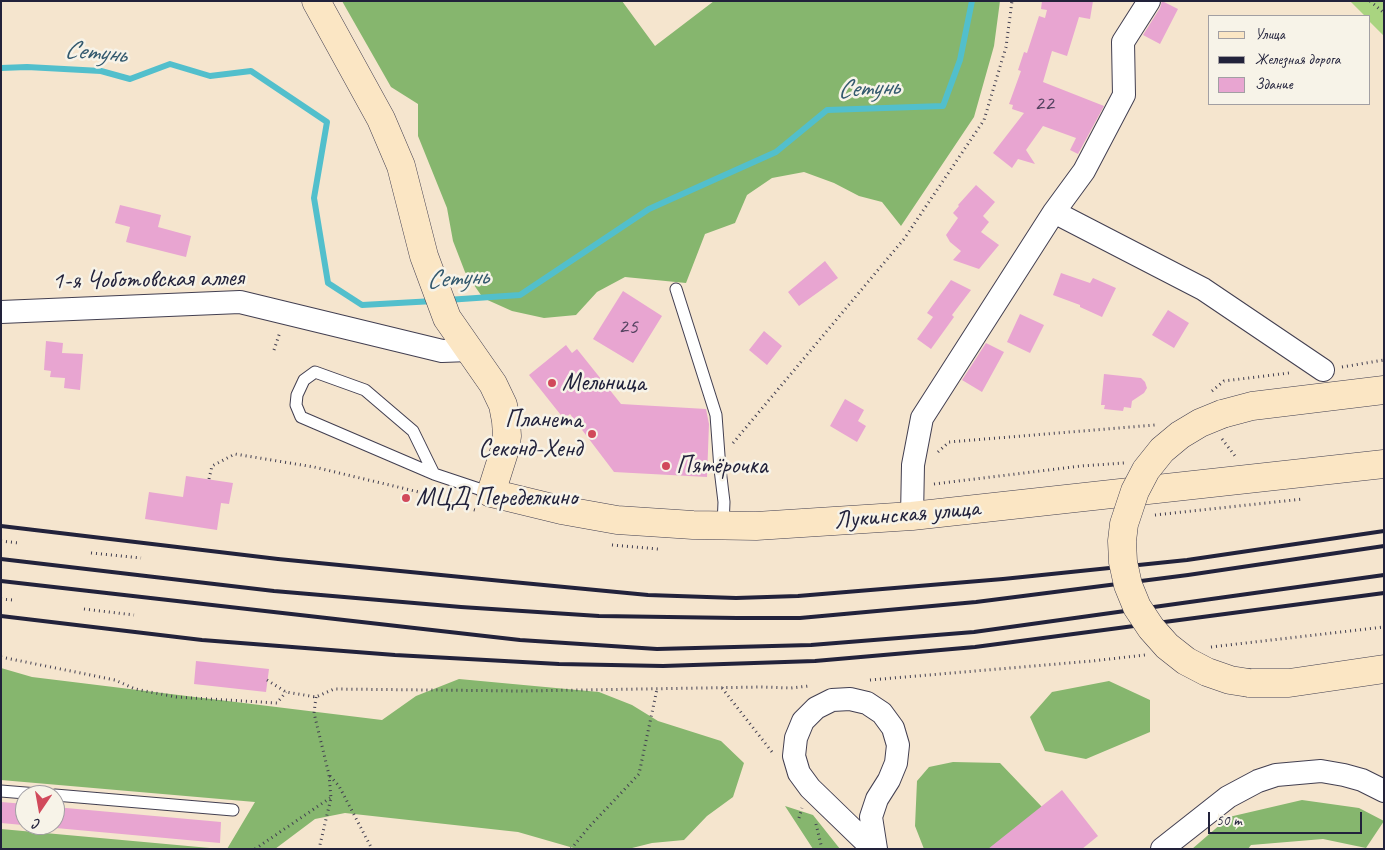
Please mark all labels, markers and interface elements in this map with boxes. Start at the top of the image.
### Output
legend [1208,15,1370,105]
text: Улица [1255,25,1285,44]
water label: Сетунь [63,35,127,71]
text: Железная дорога [1255,50,1340,69]
water label: Сетунь [836,72,900,106]
text: Здание [1255,75,1293,94]
house number: 22 [1034,91,1054,117]
water label: Сетунь [425,261,489,297]
street label: 1-я Чоботовская аллея [52,263,244,297]
house number: 25 [618,314,638,340]
place label: Мельница [562,368,646,398]
marker: Мельница [546,377,558,389]
place label: Планета Секонд-Хенд [478,405,582,464]
marker: Планета Секонд-Хенд [586,428,598,440]
place label: Пятёрочка [676,451,768,481]
marker: Пятёрочка [660,460,672,472]
place label: МЦД Переделкино [416,483,577,513]
marker: МЦД Переделкино [400,492,412,504]
street label: Лукинская улица [833,494,981,536]
north arrow [15,785,65,835]
scale bar [1210,802,1364,834]
text: 50 m [1216,811,1242,830]
text: С [32,815,42,833]

